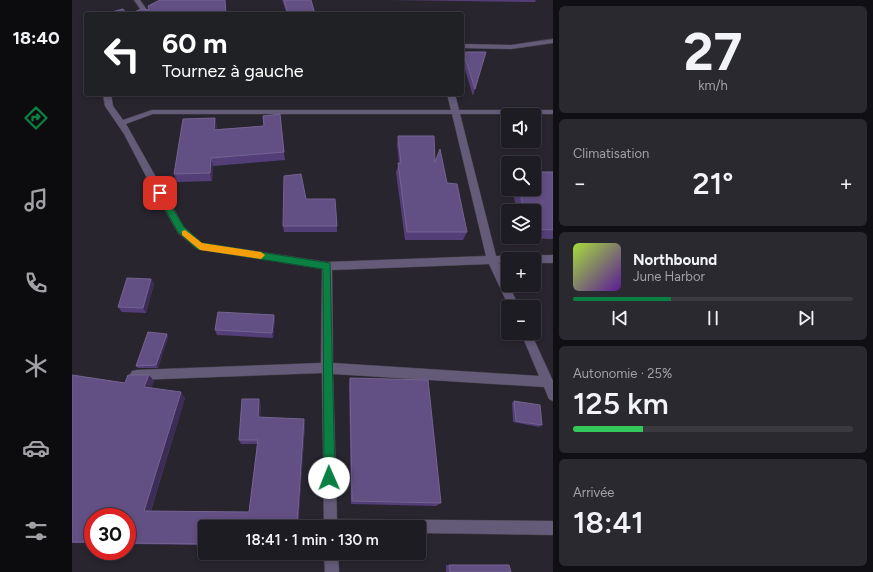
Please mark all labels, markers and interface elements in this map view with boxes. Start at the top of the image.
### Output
text: 27 [683,21,743,83]
text: 60 m [162,26,227,60]
text: 18:40 [12,27,60,49]
icon: left [96,28,148,80]
text: Tournez à gauche [162,60,304,82]
text: km/h [698,78,728,93]
icon: directions [22,104,50,132]
map controls [501,108,541,340]
button: sound [501,108,541,148]
text: Climatisation [573,146,649,161]
button: search [501,156,541,196]
text: 21° [693,165,733,202]
text: − [573,170,587,197]
text: + [839,170,853,197]
pin [143,176,177,210]
icon: arrive [149,182,171,204]
icon: music [22,186,50,214]
button: layers [501,204,541,244]
text: Northbound [633,251,717,269]
button: + [501,252,541,292]
icon: phone [22,269,50,297]
text: June Harbor [633,269,705,284]
button: − [501,300,541,340]
icon: previous [609,307,631,329]
icon: pause [702,307,724,329]
icon: next [795,307,817,329]
icon: climate [22,352,50,380]
text: Autonomie · 25% [573,366,672,381]
text: 125 km [573,385,669,422]
icon: car [22,434,50,462]
position arrow [308,457,350,499]
text: Arrivée [573,485,614,500]
text: 18:41 [573,504,644,541]
speed limit sign: 30 [84,508,136,560]
icon: filters [22,517,50,545]
text: 18:41 · 1 min · 130 m [245,531,379,549]

